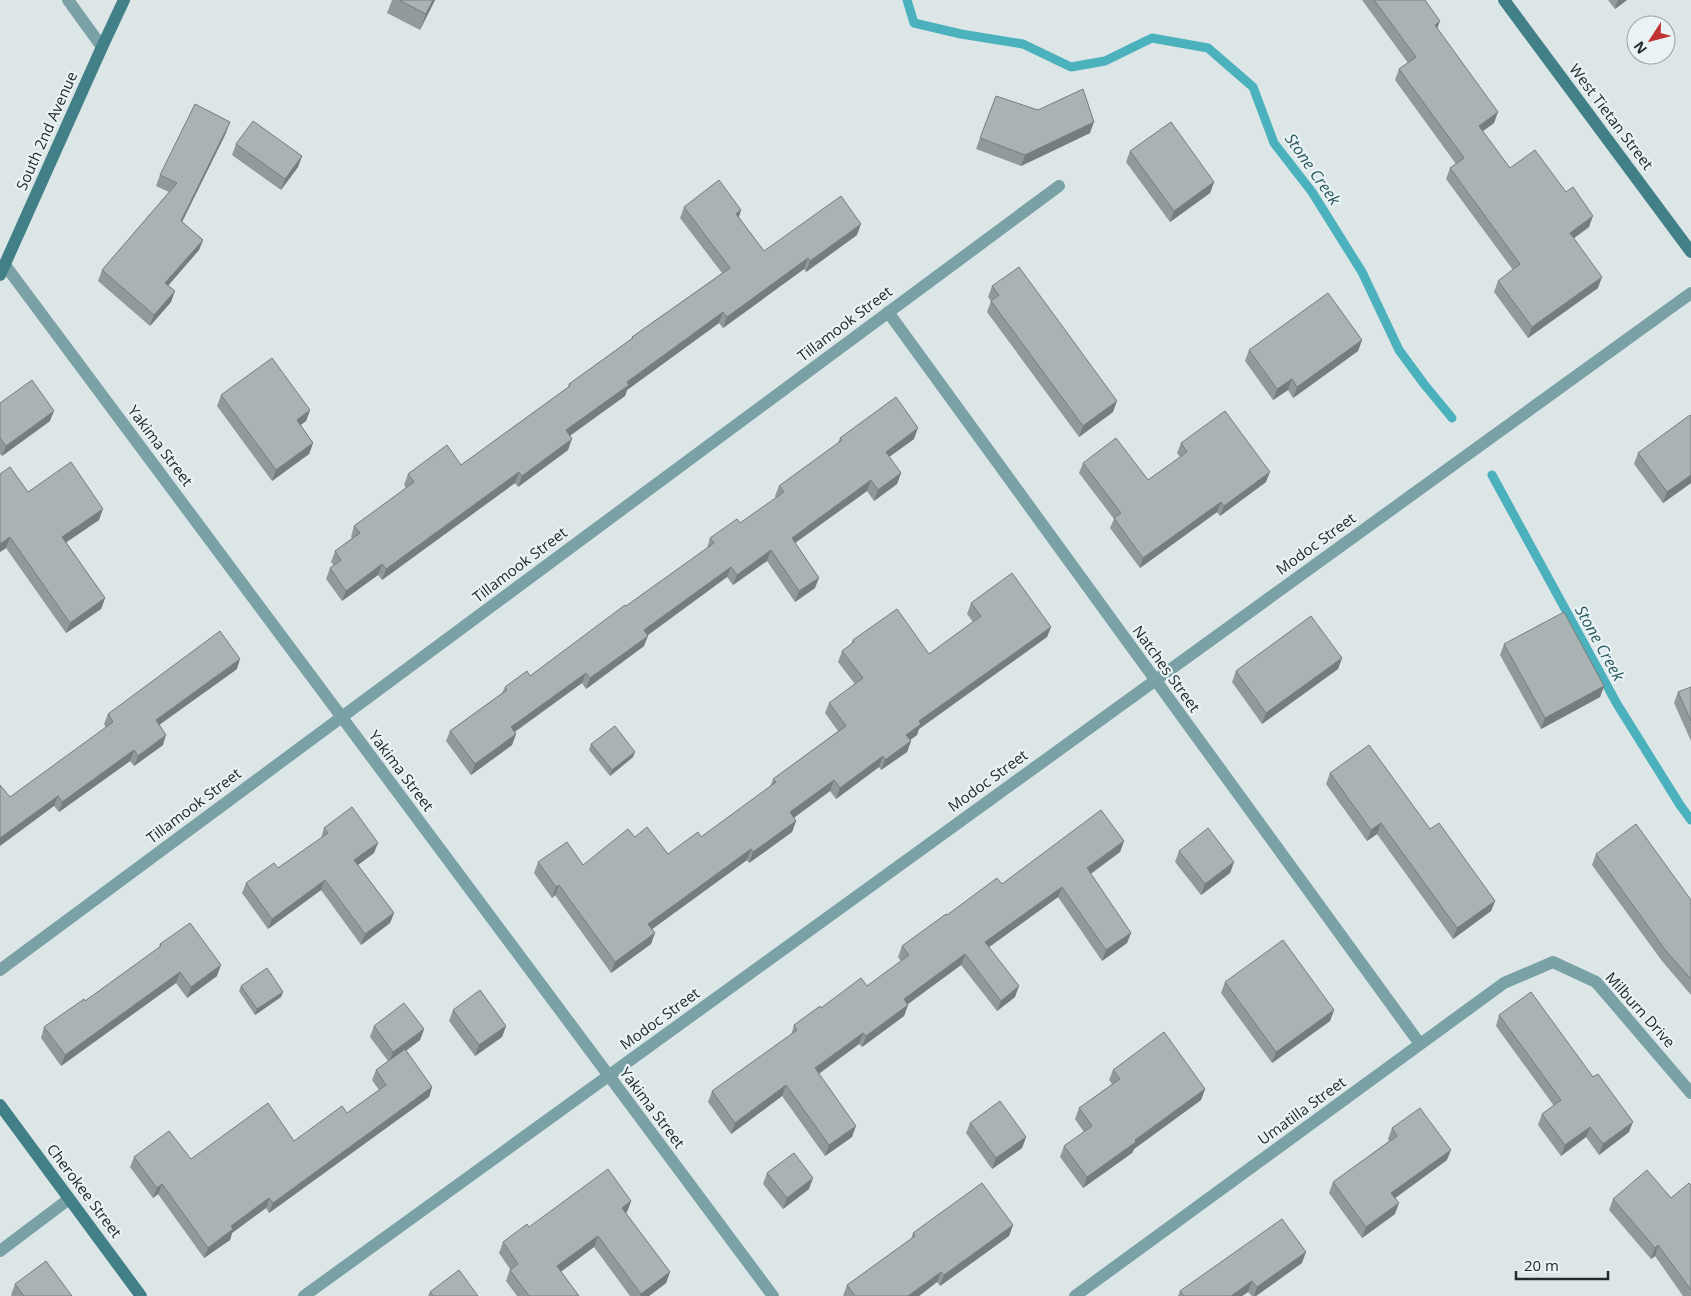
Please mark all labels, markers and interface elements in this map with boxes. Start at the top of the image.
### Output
north arrow [1626,15,1676,65]
text: N [1629,38,1651,58]
street label: West Tietan Street [1565,59,1658,173]
street label: South 2nd Avenue [11,68,81,193]
water label: Stone Creek [1280,129,1347,210]
street label: Tillamook Street [793,281,896,365]
street label: Yakima Street [124,401,198,490]
street label: Modoc Street [1272,508,1359,579]
street label: Tillamook Street [468,522,571,606]
water label: Stone Creek [1570,601,1630,686]
street label: Natches Street [1129,621,1205,716]
street label: Yakima Street [365,726,439,815]
street label: Modoc Street [944,745,1031,816]
street label: Tillamook Street [142,763,245,847]
street label: Milburn Drive [1601,967,1680,1051]
street label: Modoc Street [616,983,703,1054]
street label: Yakima Street [616,1063,690,1152]
street label: Umatilla Street [1253,1072,1349,1149]
street label: Cherokee Street [43,1139,127,1241]
scale bar [1516,1248,1608,1280]
text: 20 m [1524,1255,1559,1275]

